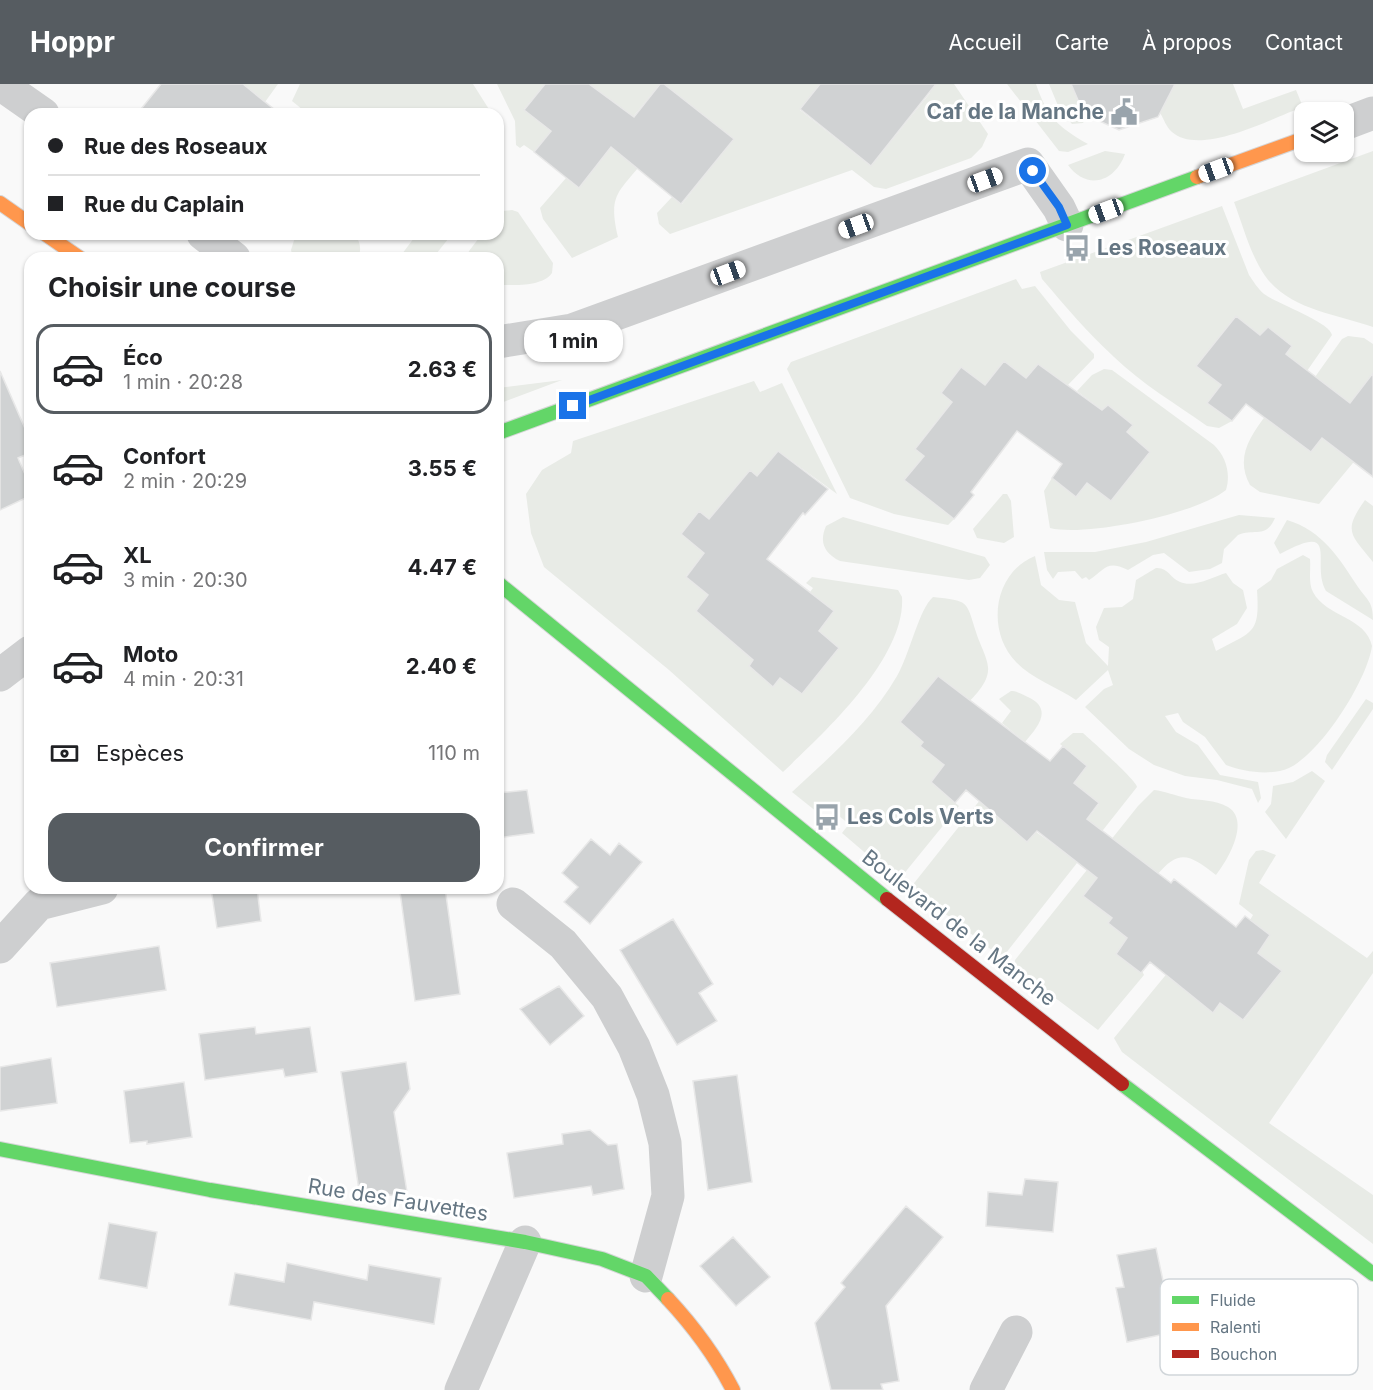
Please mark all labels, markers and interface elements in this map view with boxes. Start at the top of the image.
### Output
text: Hoppr [30,25,115,59]
text: Accueil [948,30,1022,55]
text: Carte [1055,30,1109,55]
text: À propos [1142,30,1232,55]
text: Contact [1265,30,1343,55]
public building icon: Caf de la Manche [1109,97,1139,127]
place label: Caf de la Manche [927,99,1104,124]
map controls [1294,102,1354,162]
button: layers [1294,102,1354,162]
text: Rue des Roseaux [84,133,268,159]
car [1196,155,1236,185]
route start [1019,157,1046,184]
car [965,165,1005,195]
text: Rue du Caplain [84,191,245,217]
car [1086,196,1126,226]
car [836,211,876,241]
bus stop icon: Les Roseaux [1062,233,1092,263]
place label: Les Roseaux [1097,235,1226,260]
car [708,258,748,288]
text: Choisir une course [48,271,296,304]
callout: 1 min [524,319,622,361]
text: 1 min [549,329,598,353]
icon: car [51,342,105,396]
text: Éco [123,344,163,370]
text: 2.63 € [408,356,477,382]
text: 1 min · 20:28 [123,370,243,394]
route end [559,392,586,419]
icon: car [51,441,105,495]
text: Confort [123,443,206,469]
text: 3.55 € [408,455,477,481]
text: 2 min · 20:29 [123,469,247,493]
icon: car [51,540,105,594]
text: XL [123,542,152,568]
text: 4.47 € [408,554,477,580]
text: 3 min · 20:30 [123,568,248,592]
icon: car [51,639,105,693]
text: Moto [123,641,178,667]
text: 2.40 € [406,653,477,679]
text: 4 min · 20:31 [123,667,244,691]
icon: cash [48,737,81,770]
text: Espèces [96,740,184,766]
text: 110 m [428,741,480,765]
bus stop icon: Les Cols Verts [812,802,842,832]
place label: Les Cols Verts [847,804,994,829]
button: Confirmer [48,813,480,882]
street label: Boulevard de la Manche [857,844,1061,1011]
street label: Rue des Fauvettes [306,1173,490,1226]
legend [1160,1279,1358,1375]
text: Fluide [1210,1290,1256,1310]
text: Ralenti [1210,1317,1261,1337]
text: Bouchon [1210,1344,1277,1364]

